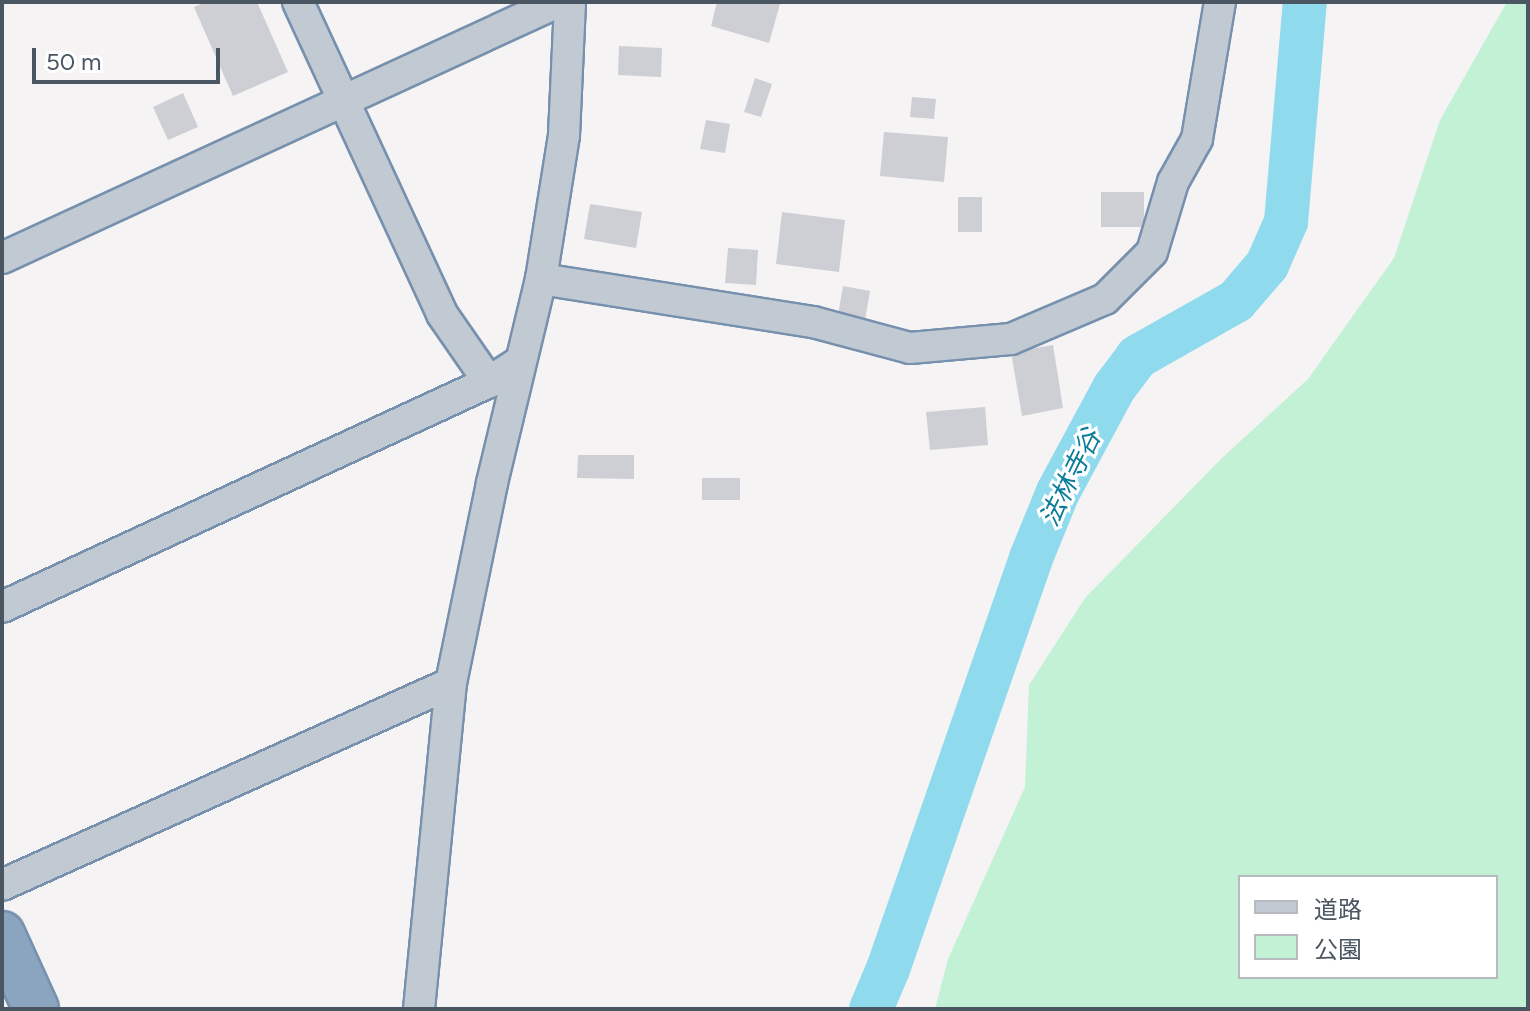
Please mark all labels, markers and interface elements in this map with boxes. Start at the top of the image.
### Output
scale bar [36,32,224,82]
text: 50 m [46,47,102,76]
water label: 法林寺谷 [1034,424,1108,532]
legend [1238,875,1498,979]
text: 道路 [1314,895,1362,924]
text: 公園 [1314,935,1362,964]

